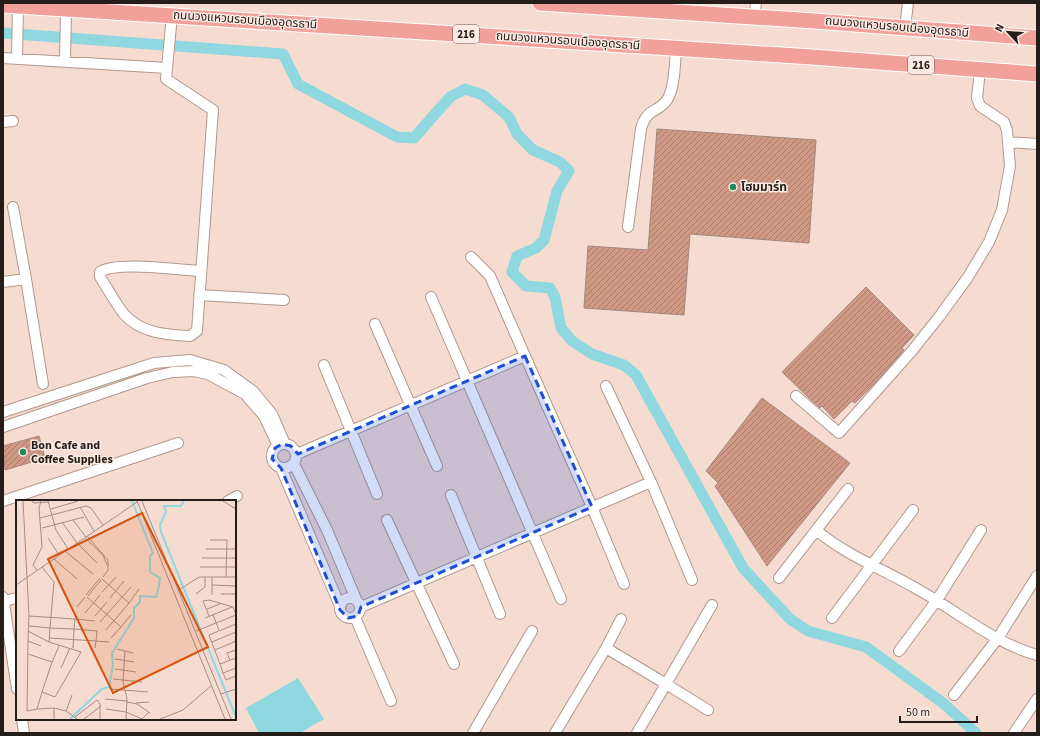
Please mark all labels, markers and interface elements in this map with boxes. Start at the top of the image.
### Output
street label: ถนนวงแหวนรอบเมืองอุดรธานี [172,6,318,34]
street label: ถนนวงแหวนรอบเมืองอุดรธานี [824,12,970,42]
north arrow [988,12,1028,52]
text: N [991,21,1008,34]
road number: 216 [453,25,479,43]
street label: ถนนวงแหวนรอบเมืองอุดรธานี [495,27,641,55]
road number: 216 [908,56,934,74]
place label: โฮมมาร์ท [741,179,787,196]
marker: โฮมมาร์ท [728,182,738,192]
place label: Bon Cafe and Coffee Supplies [31,437,113,468]
marker: Bon Cafe and Coffee Supplies [18,447,28,457]
inset map [16,500,236,720]
scale bar [900,698,977,724]
text: 50 m [906,704,930,721]

